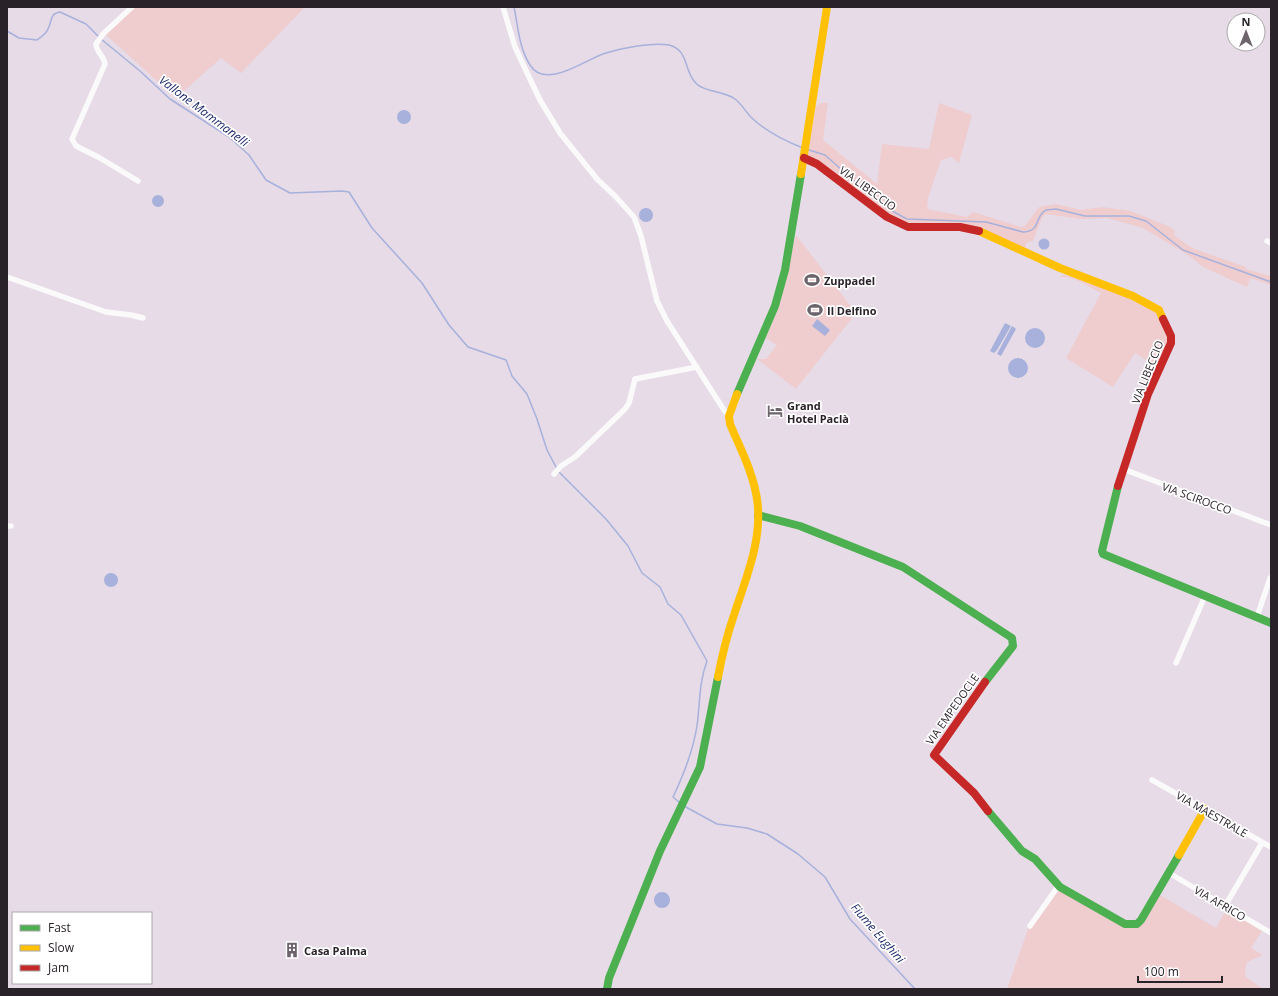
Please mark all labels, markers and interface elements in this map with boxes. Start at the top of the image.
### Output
north arrow [1226,12,1266,52]
text: N [1242,14,1250,29]
water label: Vallone Mammanelli [155,71,253,151]
street label: VIA LIBECCIO [837,162,899,214]
sports icon: Zuppadel [803,271,821,289]
place label: Zuppadel [824,273,875,288]
sports icon: Il Delfino [806,301,824,319]
place label: Il Delfino [827,303,877,318]
street label: VIA LIBECCIO [1128,338,1166,406]
place label: Grand Hotel Paclà [787,398,849,426]
hotel icon: Grand Hotel Paclà [766,402,784,420]
street label: VIA SCIROCCO [1160,478,1234,518]
street label: VIA EMPEDOCLE [922,670,982,748]
street label: VIA MAESTRALE [1174,787,1250,841]
street label: VIA AFRICO [1191,882,1249,924]
water label: Fiume Eughini [847,899,909,967]
legend [12,912,152,984]
text: Fast [48,919,71,936]
text: Slow [48,939,75,956]
building icon: Casa Palma [283,941,301,959]
place label: Casa Palma [304,943,367,958]
scale bar [1138,958,1222,984]
text: Jam [47,959,69,976]
text: 100 m [1144,963,1179,980]

